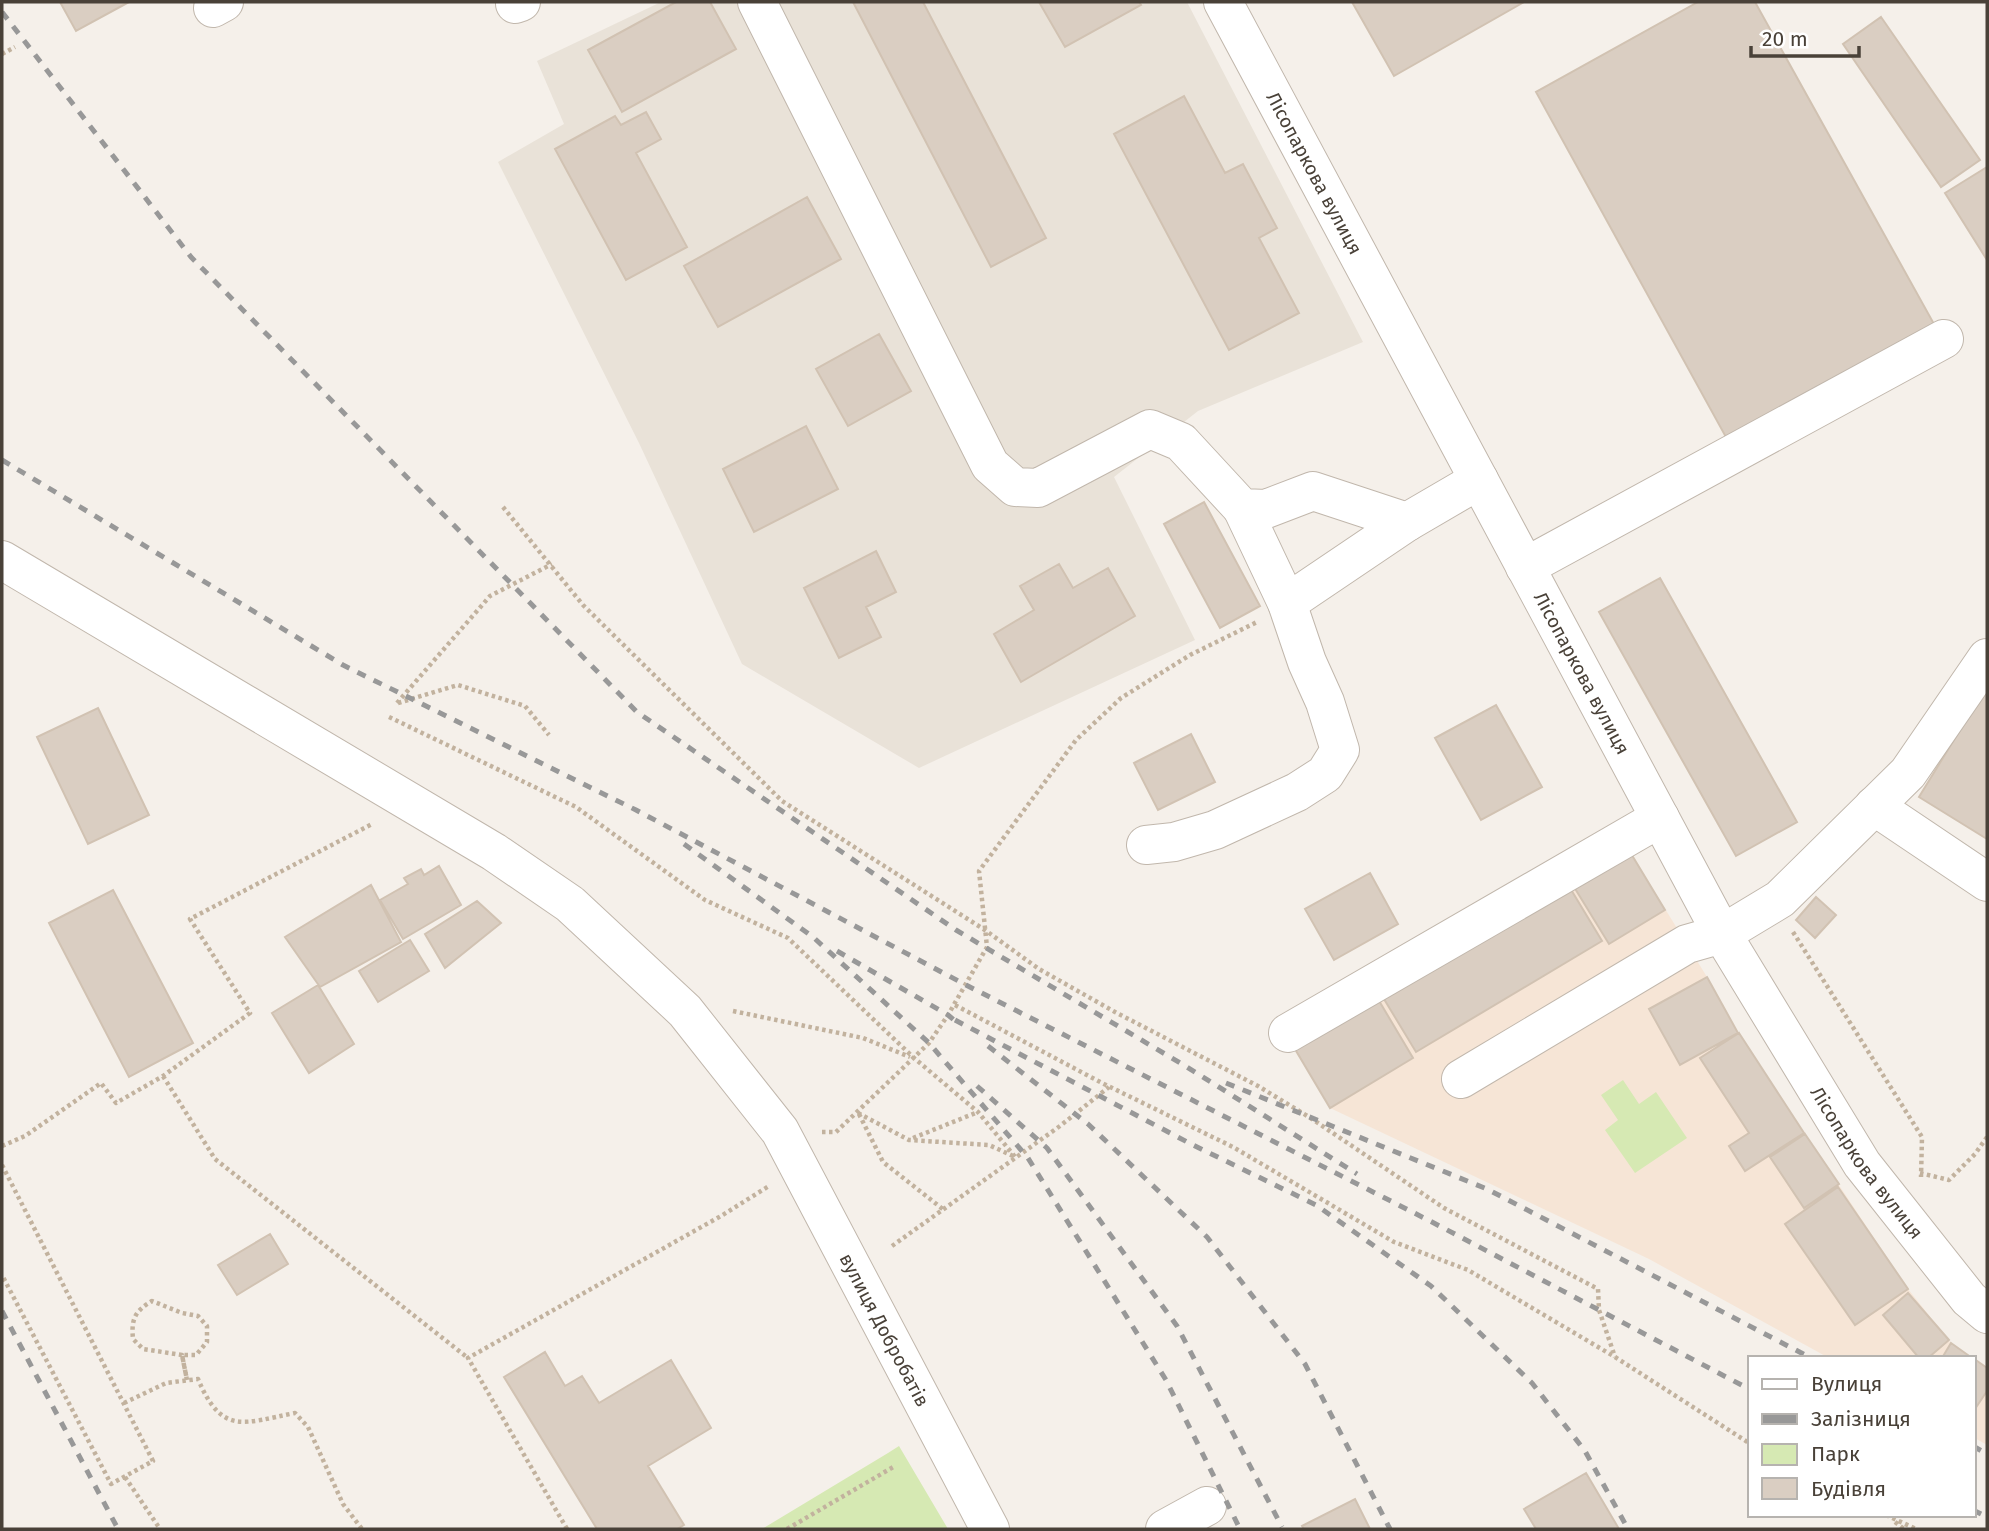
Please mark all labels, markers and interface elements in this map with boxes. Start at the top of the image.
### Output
scale bar [1751,14,1860,58]
text: 20 m [1762,26,1808,52]
street label: Лісопаркова вулиця [1262,88,1367,258]
street label: Лісопаркова вулиця [1529,588,1635,758]
street label: Лісопаркова вулиця [1806,1082,1928,1243]
street label: вулиця Добробатів [835,1249,935,1410]
legend [1748,1356,1975,1517]
text: Вулиця [1811,1371,1882,1397]
text: Залізниця [1811,1406,1911,1432]
text: Парк [1811,1441,1860,1467]
text: Будівля [1811,1476,1886,1502]

